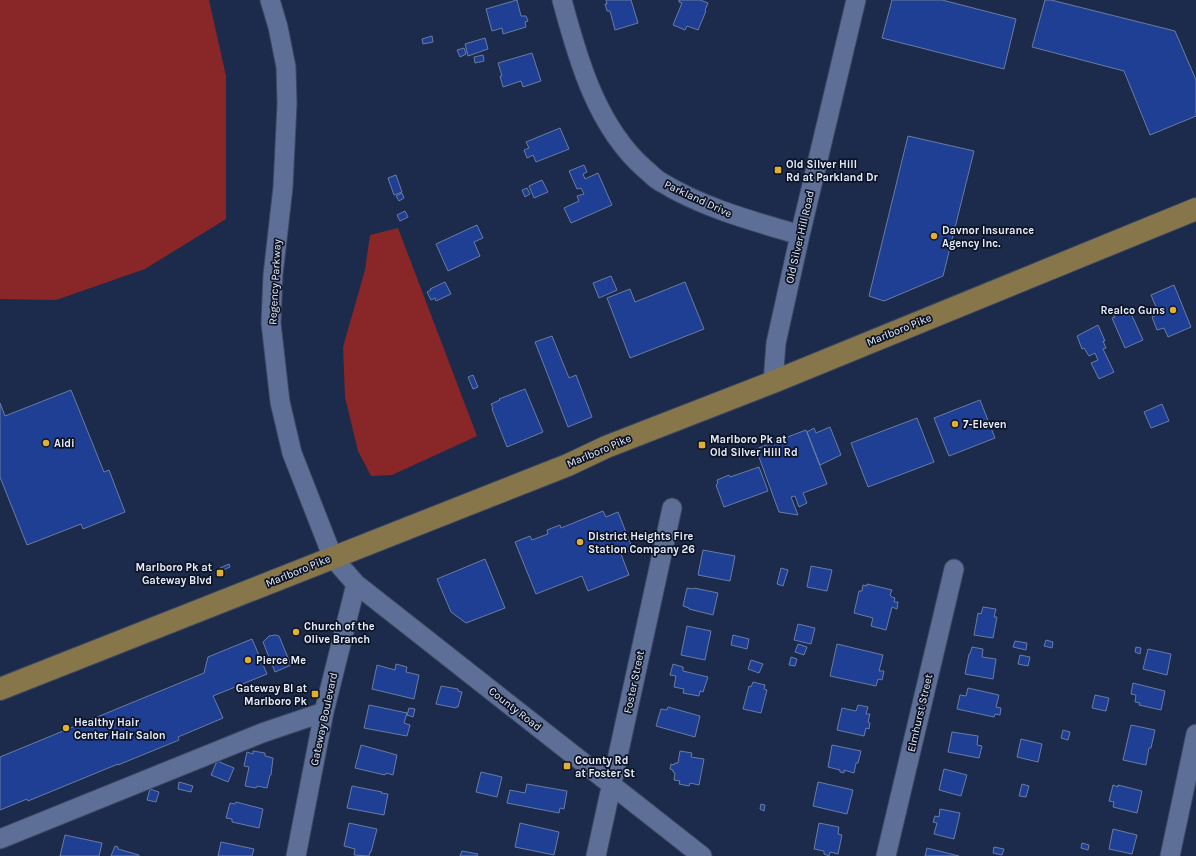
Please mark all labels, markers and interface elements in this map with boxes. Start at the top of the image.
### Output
place label: Old Silver Hill Rd at Parkland Dr [786,158,879,184]
marker: Old Silver Hill Rd at Parkland Dr [773,165,783,175]
street label: Parkland Drive [662,178,734,220]
street label: Old Silver Hill Road [783,189,817,285]
place label: Davnor Insurance Agency Inc. [942,224,1034,250]
marker: Davnor Insurance Agency Inc. [929,231,939,241]
street label: Regency Parkway [266,239,284,325]
place label: Realco Guns [1100,304,1165,317]
marker: Realco Guns [1168,305,1178,315]
street label: Marlboro Pike [865,311,934,349]
place label: 7-Eleven [963,418,1007,431]
marker: 7-Eleven [950,419,960,429]
street label: Marlboro Pike [565,431,634,470]
place label: Marlboro Pk at Old Silver Hill Rd [710,433,798,459]
place label: Aldi [54,437,75,450]
marker: Aldi [41,438,51,448]
marker: Marlboro Pk at Old Silver Hill Rd [697,440,707,450]
place label: District Heights Fire Station Company 26 [588,530,695,556]
marker: District Heights Fire Station Company 26 [575,537,585,547]
street label: Marlboro Pike [264,552,333,590]
place label: Marlboro Pk at Gateway Blvd [136,561,213,587]
marker: Marlboro Pk at Gateway Blvd [215,568,225,578]
place label: Church of the Olive Branch [304,620,375,646]
marker: Church of the Olive Branch [291,627,301,637]
street label: Foster Street [621,649,647,715]
place label: Pierce Me [256,654,306,667]
marker: Pierce Me [243,655,253,665]
street label: Gateway Boulevard [308,671,340,767]
street label: Elmhurst Street [905,673,935,753]
place label: Gateway Bl at Marlboro Pk [236,682,308,708]
street label: County Road [486,684,544,734]
marker: Gateway Bl at Marlboro Pk [310,689,320,699]
place label: Healthy Hair Center Hair Salon [74,716,166,742]
marker: Healthy Hair Center Hair Salon [61,723,71,733]
place label: County Rd at Foster St [575,754,636,780]
marker: County Rd at Foster St [562,761,572,771]

